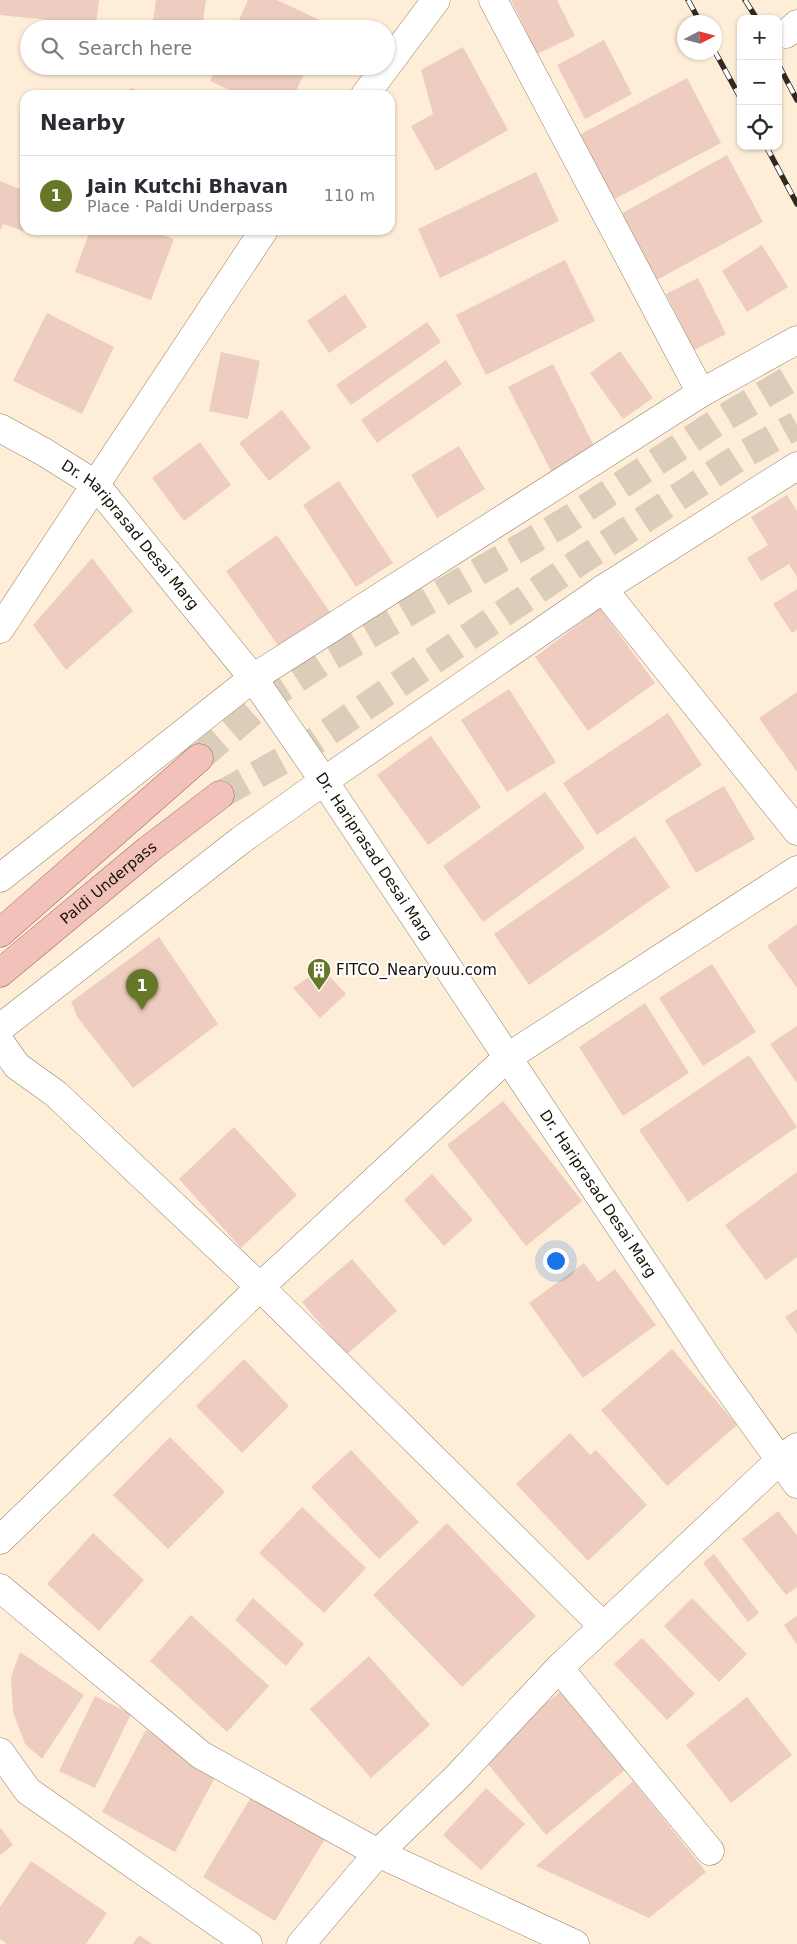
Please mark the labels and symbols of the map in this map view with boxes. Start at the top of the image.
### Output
north arrow [677,15,722,60]
street label: Dr. Hariprasad Desai Marg [58,456,203,613]
street label: Dr. Hariprasad Desai Marg [312,769,436,943]
street label: Paldi Underpass [57,838,160,928]
building icon: FITCO_Nearyouu.com [306,957,332,991]
place label: FITCO_Nearyouu.com [336,961,497,980]
pin: 1 [126,969,158,1010]
street label: Dr. Hariprasad Desai Marg [536,1106,660,1281]
your location [543,1248,569,1274]

